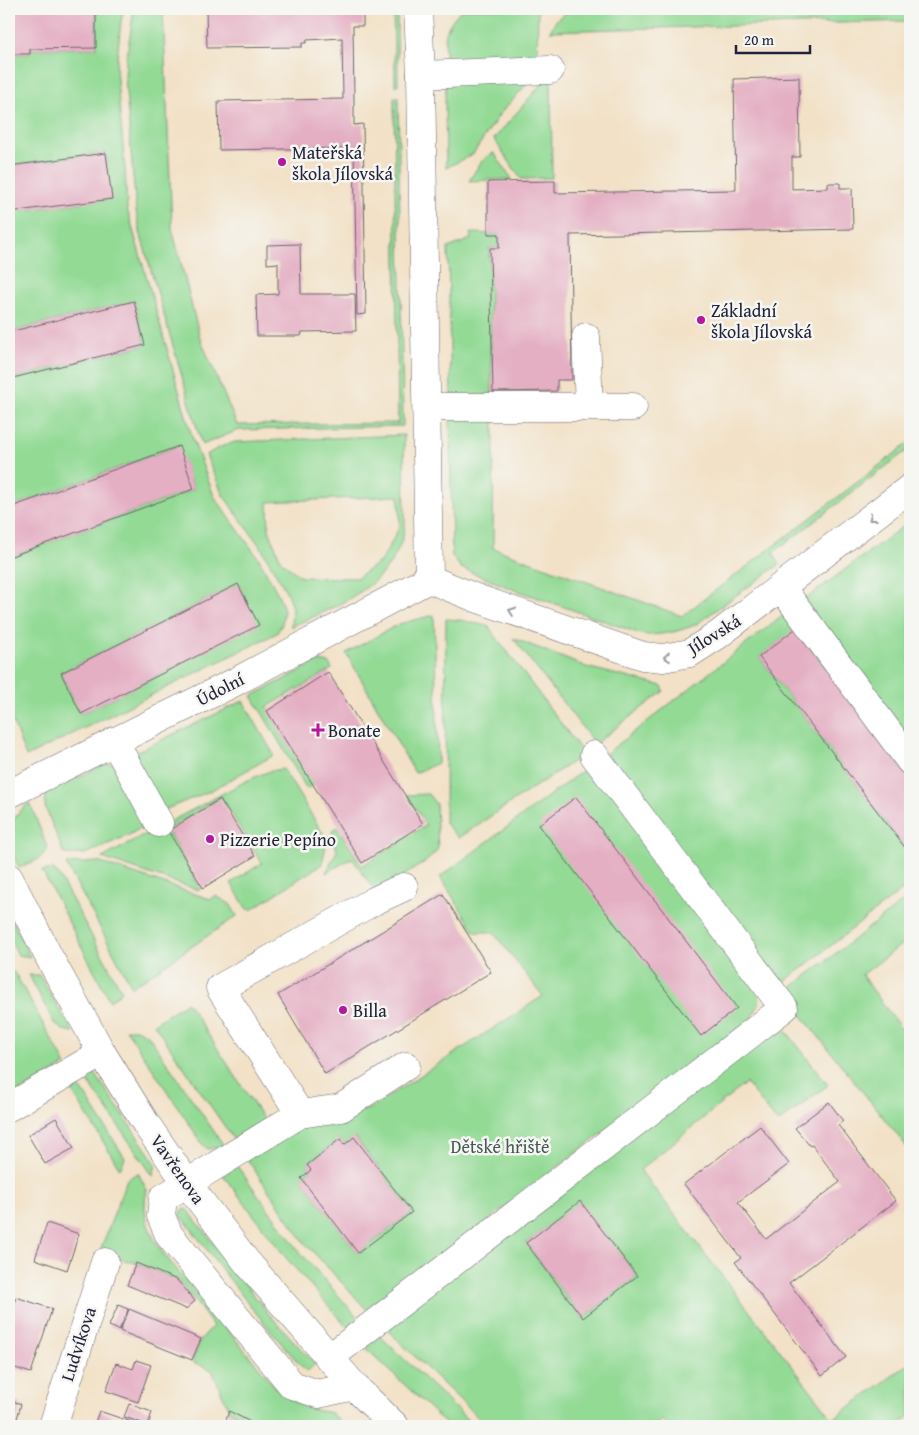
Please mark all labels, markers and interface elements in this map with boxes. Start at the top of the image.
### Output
scale bar [736,22,810,54]
text: 20 m [744,29,775,50]
place label: Mateřská škola Jílovská [292,139,393,187]
marker: Mateřská škola Jílovská [276,156,288,168]
place label: Základní škola Jílovská [711,297,812,345]
marker: Základní škola Jílovská [695,314,707,326]
one-way arrow [868,512,878,521]
one-way arrow [508,607,517,617]
street label: Jílovská [680,607,746,662]
one-way arrow [662,651,670,662]
street label: Údolní [191,665,250,713]
place label: Bonate [328,717,381,744]
marker: Bonate [312,724,324,736]
place label: Pizzerie Pepíno [220,826,336,853]
marker: Pizzerie Pepíno [204,833,216,845]
place label: Billa [353,997,387,1024]
marker: Billa [337,1004,349,1016]
street label: Vavřenova [144,1129,212,1210]
park label: Dětské hřiště [451,1133,549,1160]
street label: Ludvíkova [53,1303,103,1385]

